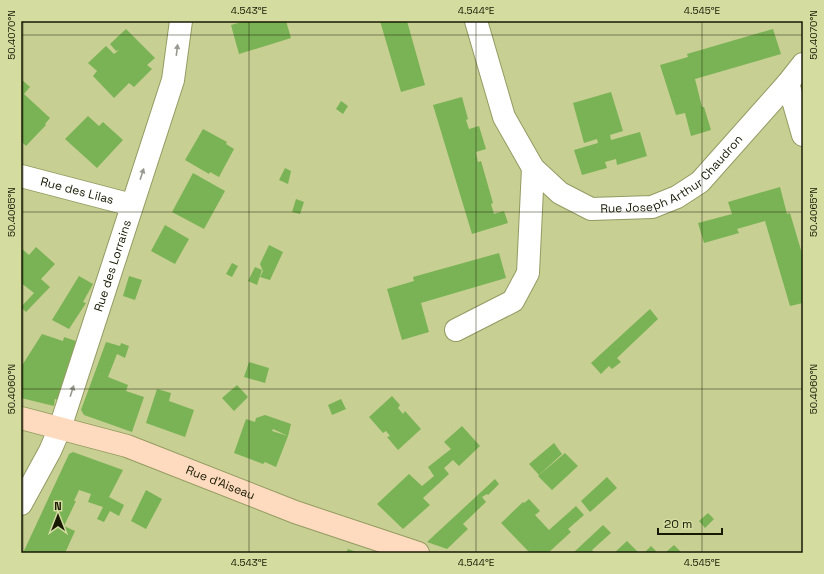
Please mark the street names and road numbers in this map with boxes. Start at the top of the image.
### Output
street label: Rue Joseph Arthur Chaudron [600,131,746,217]
street label: Rue des Lilas [39,173,115,208]
street label: Rue des Lorrains [90,218,135,314]
street label: Rue d'Aiseau [184,462,257,503]

